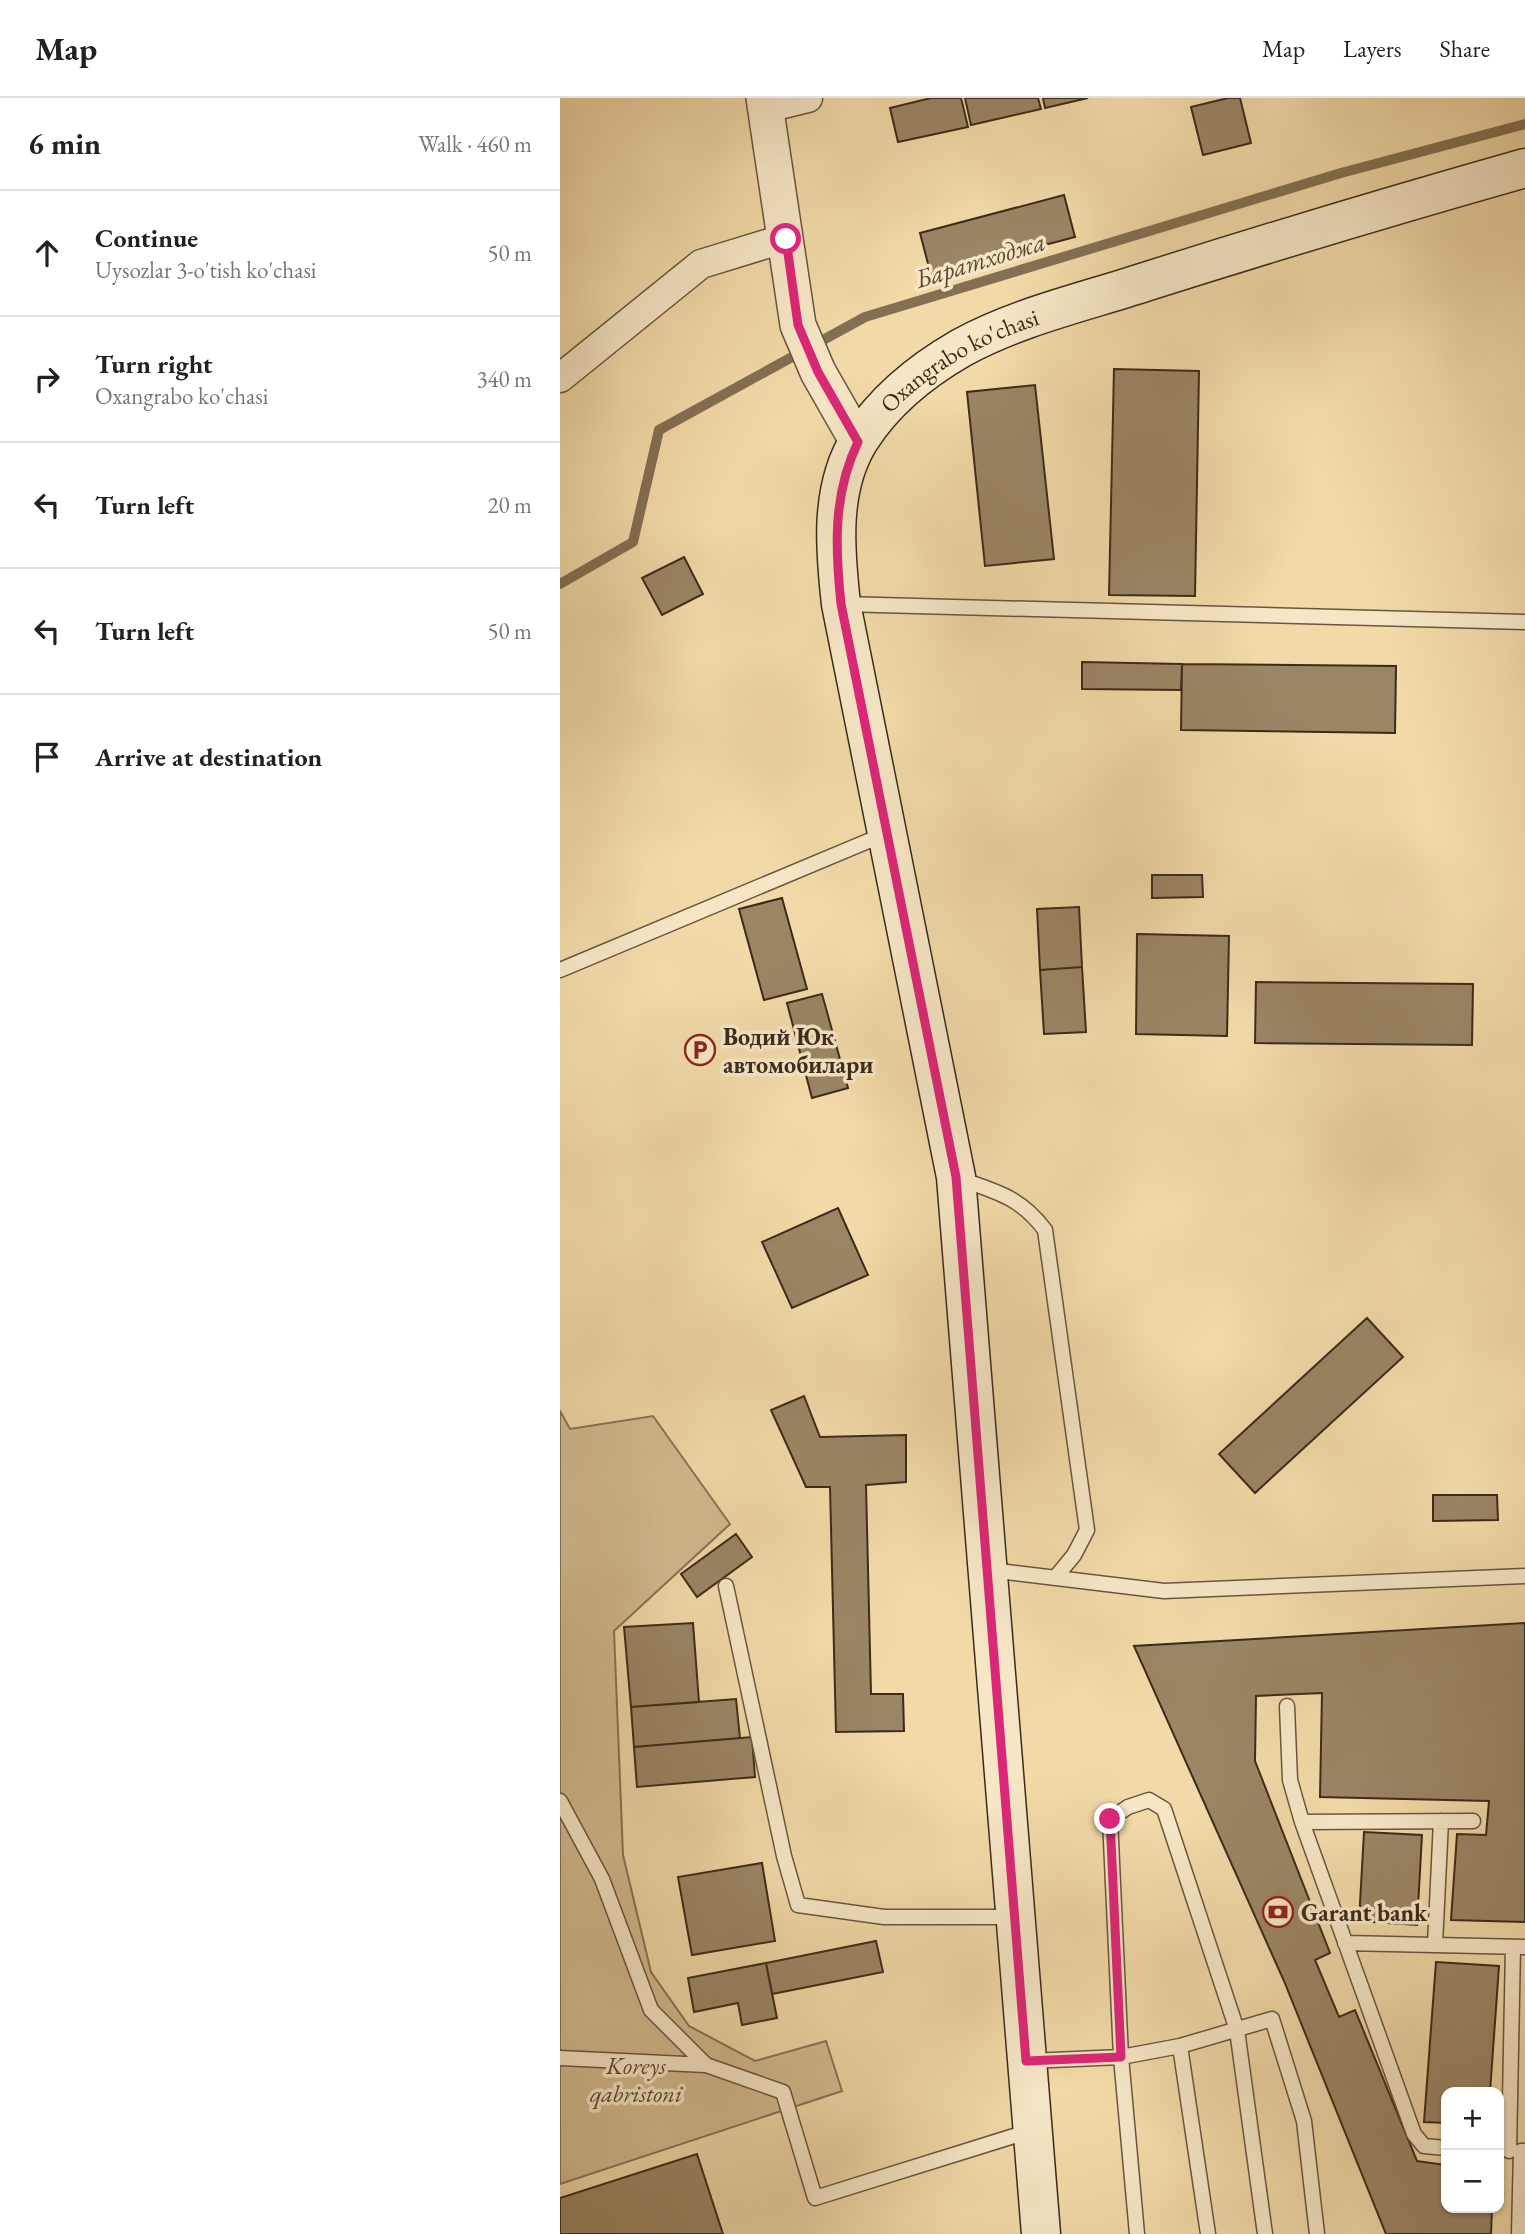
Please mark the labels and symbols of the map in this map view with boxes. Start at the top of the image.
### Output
route start [770,223,801,254]
water label: Баратходжа [910,224,1049,296]
street label: Oxangrabo ko'chasi [873,301,1042,419]
place label: Водий Юк автомобилари [723,1021,873,1080]
parking icon: Водий Юк автомобилари [683,1033,717,1067]
route end [1094,1803,1125,1834]
bank icon: Garant bank [1261,1895,1295,1929]
place label: Garant bank [1301,1897,1428,1928]
park label: Koreys qabristoni [590,2050,683,2110]

